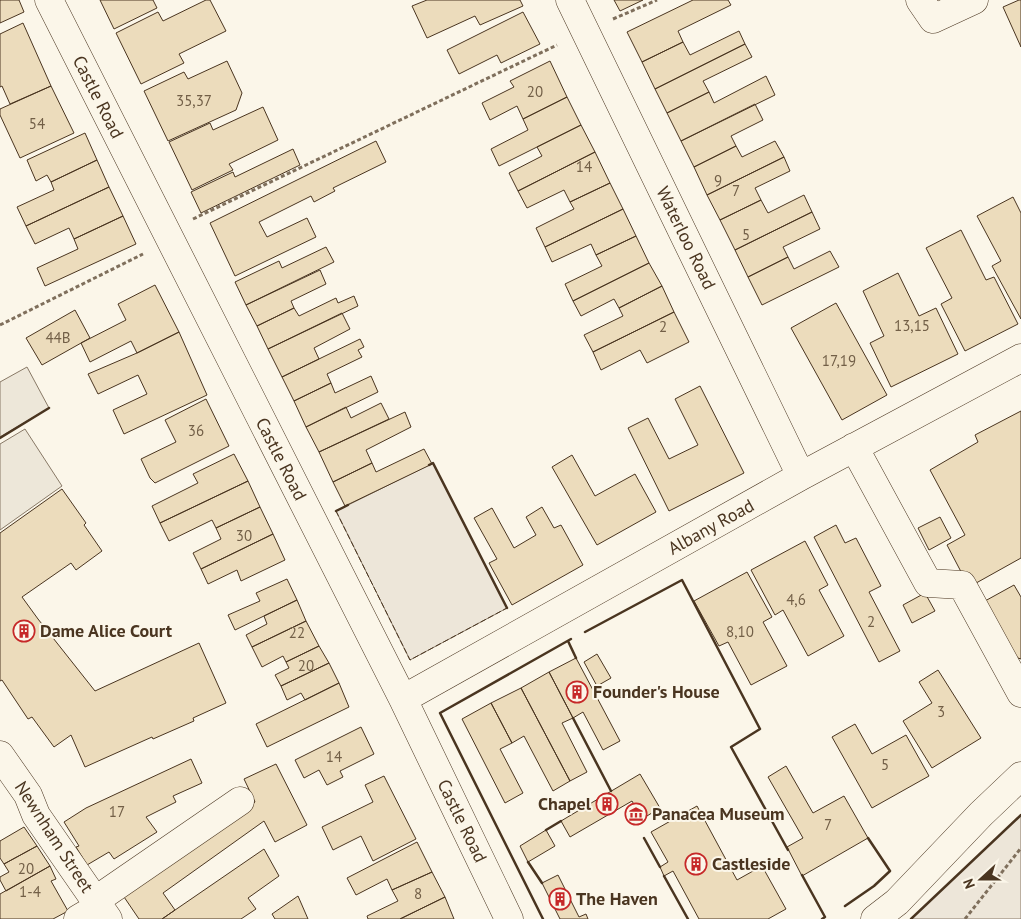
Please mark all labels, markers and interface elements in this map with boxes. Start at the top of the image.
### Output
street label: Castle Road [68,51,129,142]
house number: 20 [527,82,543,101]
house number: 35,37 [176,91,212,110]
house number: 54 [29,114,45,133]
house number: 14 [576,157,592,176]
house number: 9 [714,171,722,190]
house number: 7 [732,181,740,200]
street label: Waterloo Road [652,183,721,293]
house number: 5 [742,225,750,244]
house number: 13,15 [894,316,930,335]
house number: 2 [659,317,667,336]
house number: 44B [45,328,71,347]
house number: 17,19 [822,351,856,370]
street label: Castle Road [251,413,312,504]
house number: 36 [188,421,204,440]
street label: Albany Road [664,493,758,560]
house number: 30 [236,526,252,545]
house number: 4,6 [786,590,806,609]
house number: 2 [867,612,875,631]
building icon: Dame Alice Court [12,619,36,643]
place label: Dame Alice Court [40,619,173,642]
house number: 8,10 [726,622,754,641]
house number: 22 [289,623,305,642]
house number: 20 [298,656,314,675]
building icon: Founder's House [565,680,589,704]
place label: Founder's House [593,680,720,703]
house number: 3 [937,702,945,721]
house number: 14 [326,747,342,766]
house number: 5 [881,755,889,774]
street label: Castle Road [432,775,492,866]
street label: Newnham Street [10,777,99,897]
place label: Chapel [538,792,592,815]
building icon: Chapel [595,792,619,816]
house number: 17 [109,802,125,821]
museum icon: Panacea Museum [624,802,648,826]
place label: Panacea Museum [652,802,785,825]
house number: 7 [824,815,832,834]
building icon: Castleside [684,852,708,876]
place label: Castleside [712,852,790,875]
north arrow [956,854,1006,904]
house number: 20 [18,859,34,878]
text: N [959,876,979,891]
house number: 1-4 [19,882,41,901]
house number: 8 [414,884,422,903]
building icon: The Haven [548,887,572,911]
place label: The Haven [576,887,658,910]

